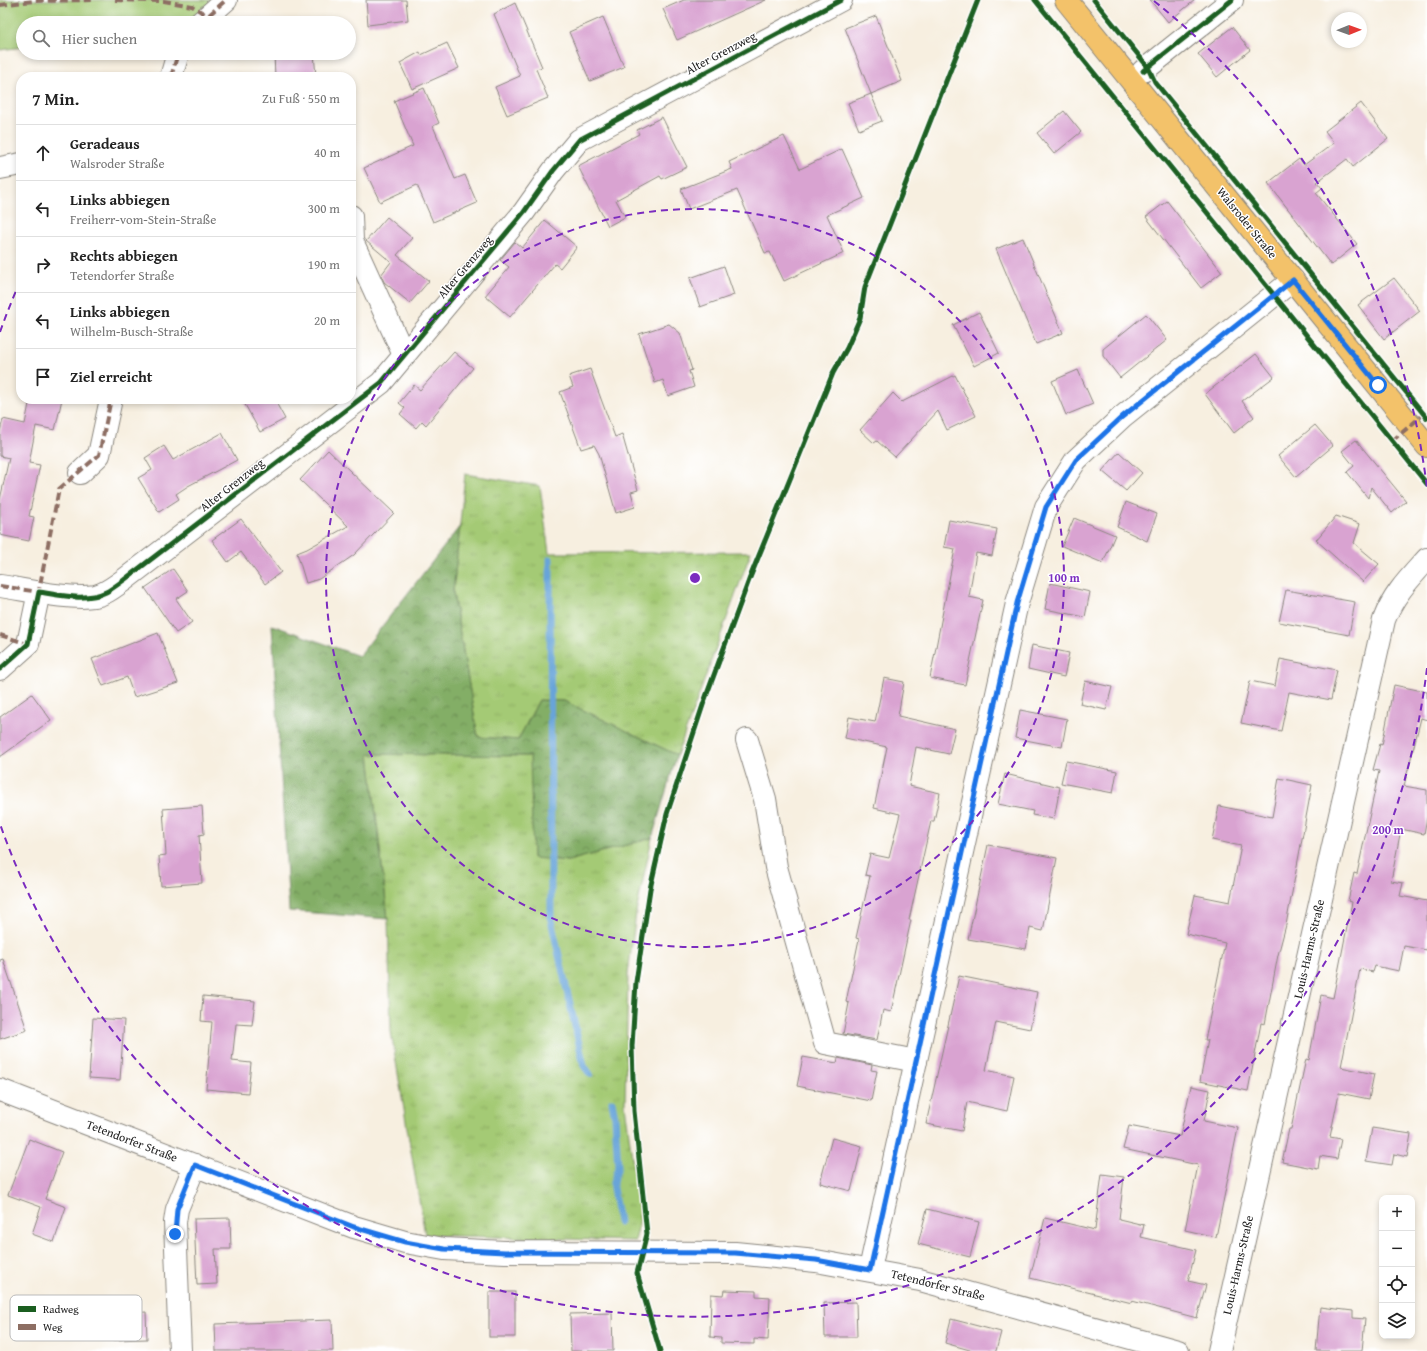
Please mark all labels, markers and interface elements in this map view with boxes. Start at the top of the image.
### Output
north arrow [1331,12,1367,48]
search box [16,16,356,60]
icon: search [30,27,52,49]
street label: Alter Grenzweg [683,27,759,78]
text: Hier suchen [62,28,137,49]
text: 7 Min. [32,86,79,111]
text: Zu Fuß · 550 m [262,89,340,108]
text: Geradeaus [70,133,140,154]
icon: ahead [32,142,54,164]
text: 40 m [314,143,340,162]
text: Walsroder Straße [70,154,165,173]
street label: Walsroder Straße [1213,183,1282,262]
text: Links abbiegen [70,189,170,210]
icon: left [32,198,54,220]
text: 300 m [308,199,340,218]
text: Freiherr-vom-Stein-Straße [70,210,216,229]
street label: Alter Grenzweg [433,232,496,302]
text: Rechts abbiegen [70,245,178,266]
icon: right [32,254,54,276]
text: 190 m [308,255,340,274]
text: Tetendorfer Straße [70,266,174,285]
text: Links abbiegen [70,301,170,322]
icon: left [32,310,54,332]
text: 20 m [314,311,340,330]
text: Wilhelm-Busch-Straße [70,322,193,341]
icon: arrive [32,366,54,388]
text: Ziel erreicht [70,366,152,387]
route start [1369,376,1387,394]
street label: Alter Grenzweg [196,454,267,515]
text: 100 m [1048,569,1081,586]
centre of rings [688,571,702,585]
text: 200 m [1372,821,1405,838]
street label: Louis-Harms-Straße [1289,897,1328,1000]
street label: Tetendorfer Straße [84,1115,181,1166]
map controls [1379,1195,1415,1339]
button: + [1379,1195,1415,1231]
street label: Louis-Harms-Straße [1218,1213,1257,1316]
route end [166,1225,184,1243]
button: − [1379,1231,1415,1267]
street label: Tetendorfer Straße [889,1265,987,1304]
button: locate [1379,1267,1415,1303]
legend [10,1295,142,1341]
text: Radweg [43,1301,79,1317]
button: layers [1379,1303,1415,1339]
text: Weg [43,1319,63,1335]

